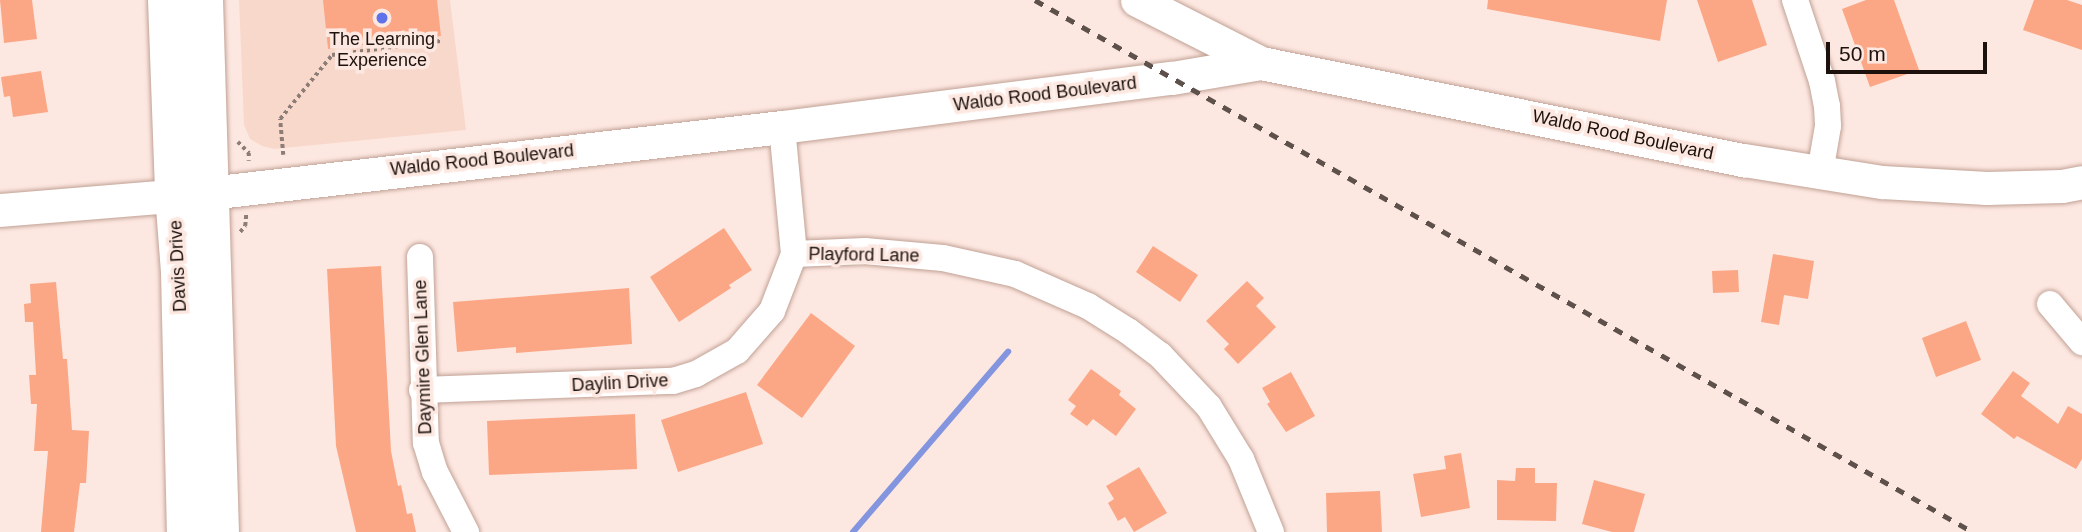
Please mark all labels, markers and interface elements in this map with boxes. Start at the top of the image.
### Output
marker: The Learning Experience [374,10,390,26]
scale bar [1830,28,1991,72]
place label: The Learning Experience [329,29,435,72]
text: 50 m [1839,42,1886,65]
street label: Waldo Rood Boulevard [952,72,1138,116]
street label: Waldo Rood Boulevard [1531,105,1715,165]
street label: Waldo Rood Boulevard [389,140,575,180]
street label: Davis Drive [165,219,191,313]
street label: Playford Lane [808,243,920,267]
street label: Daymire Glen Lane [410,279,436,435]
street label: Daylin Drive [571,370,669,396]

